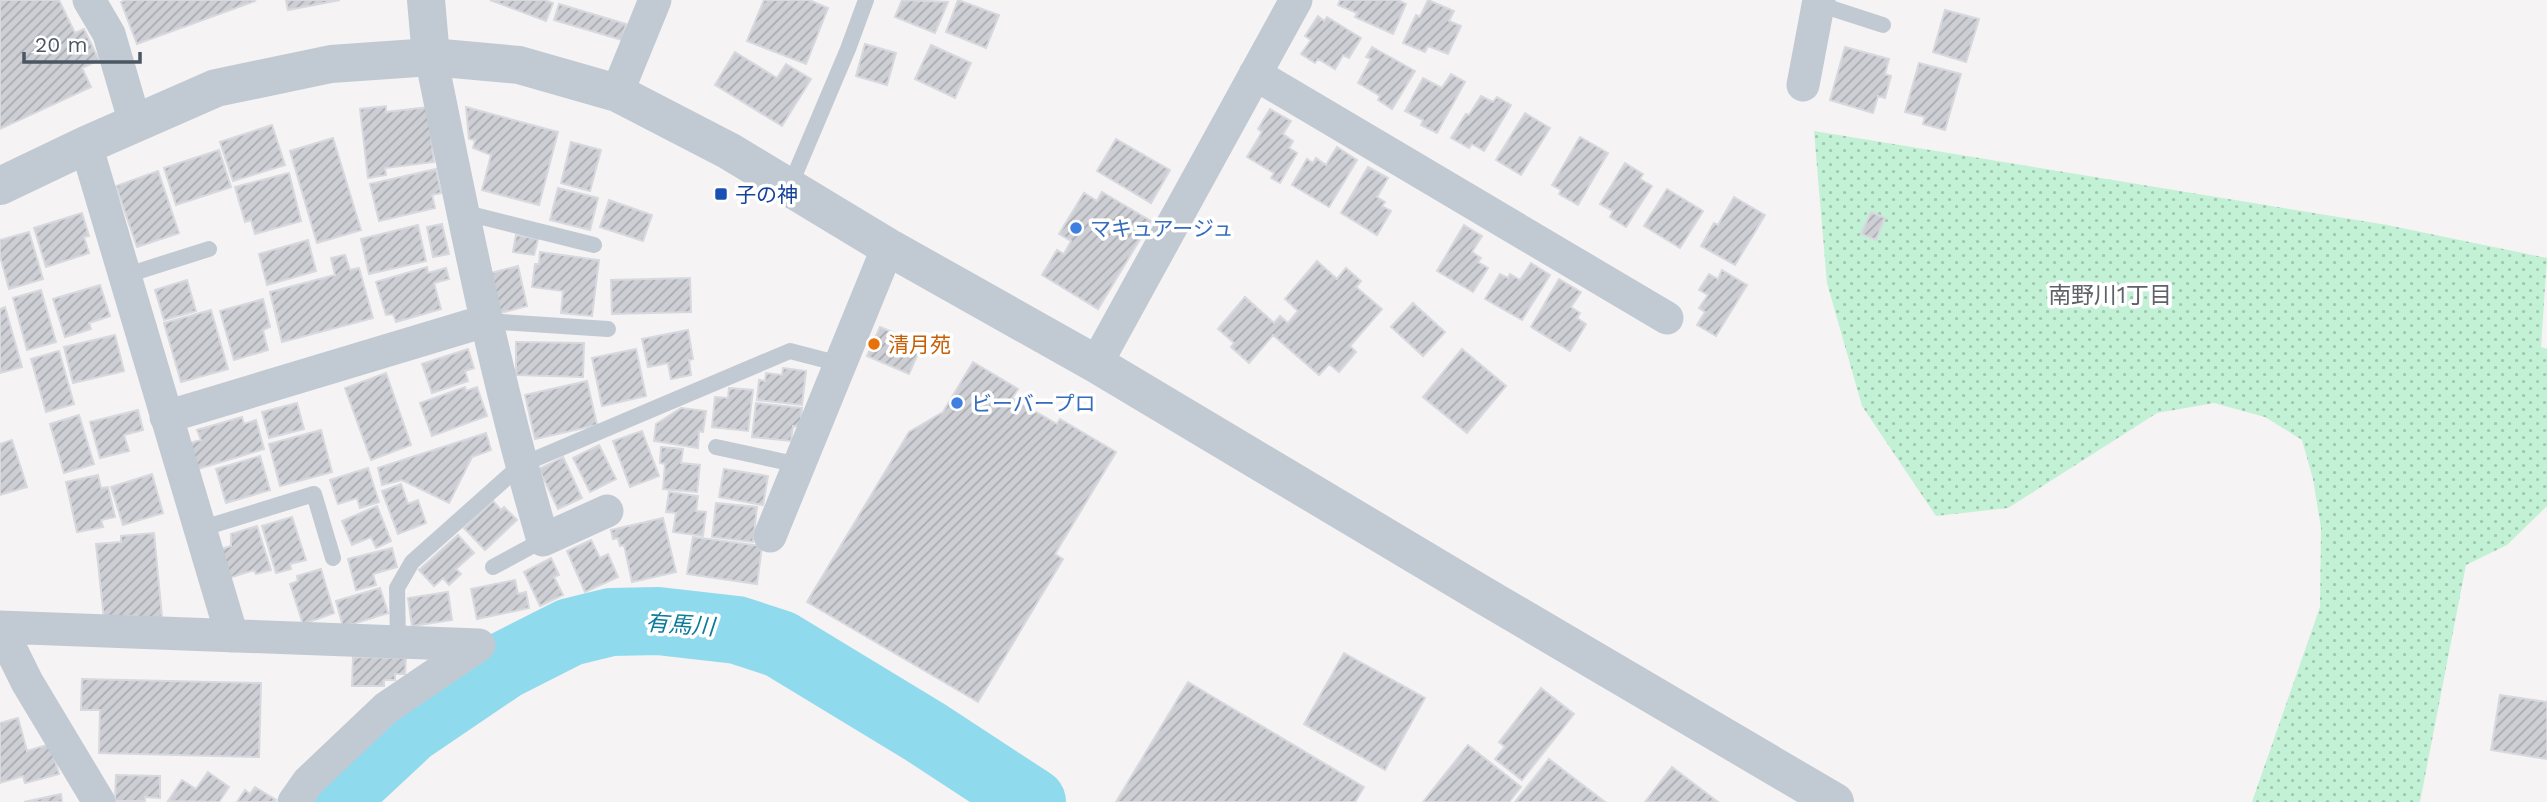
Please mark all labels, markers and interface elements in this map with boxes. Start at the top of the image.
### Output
scale bar [24,21,140,65]
text: 20 m [35,32,87,57]
place label: 子の神 [735,182,798,207]
marker: 子の神 [713,186,729,202]
place label: マキュアージュ [1090,216,1233,241]
marker: マキュアージュ [1068,220,1084,236]
district label: 南野川1丁目 [2048,282,2172,309]
place label: 清月苑 [888,332,951,357]
marker: 清月苑 [866,336,882,352]
place label: ビーバープロ [971,391,1096,416]
marker: ビーバープロ [949,395,965,411]
water label: 有馬川 [645,609,718,641]

